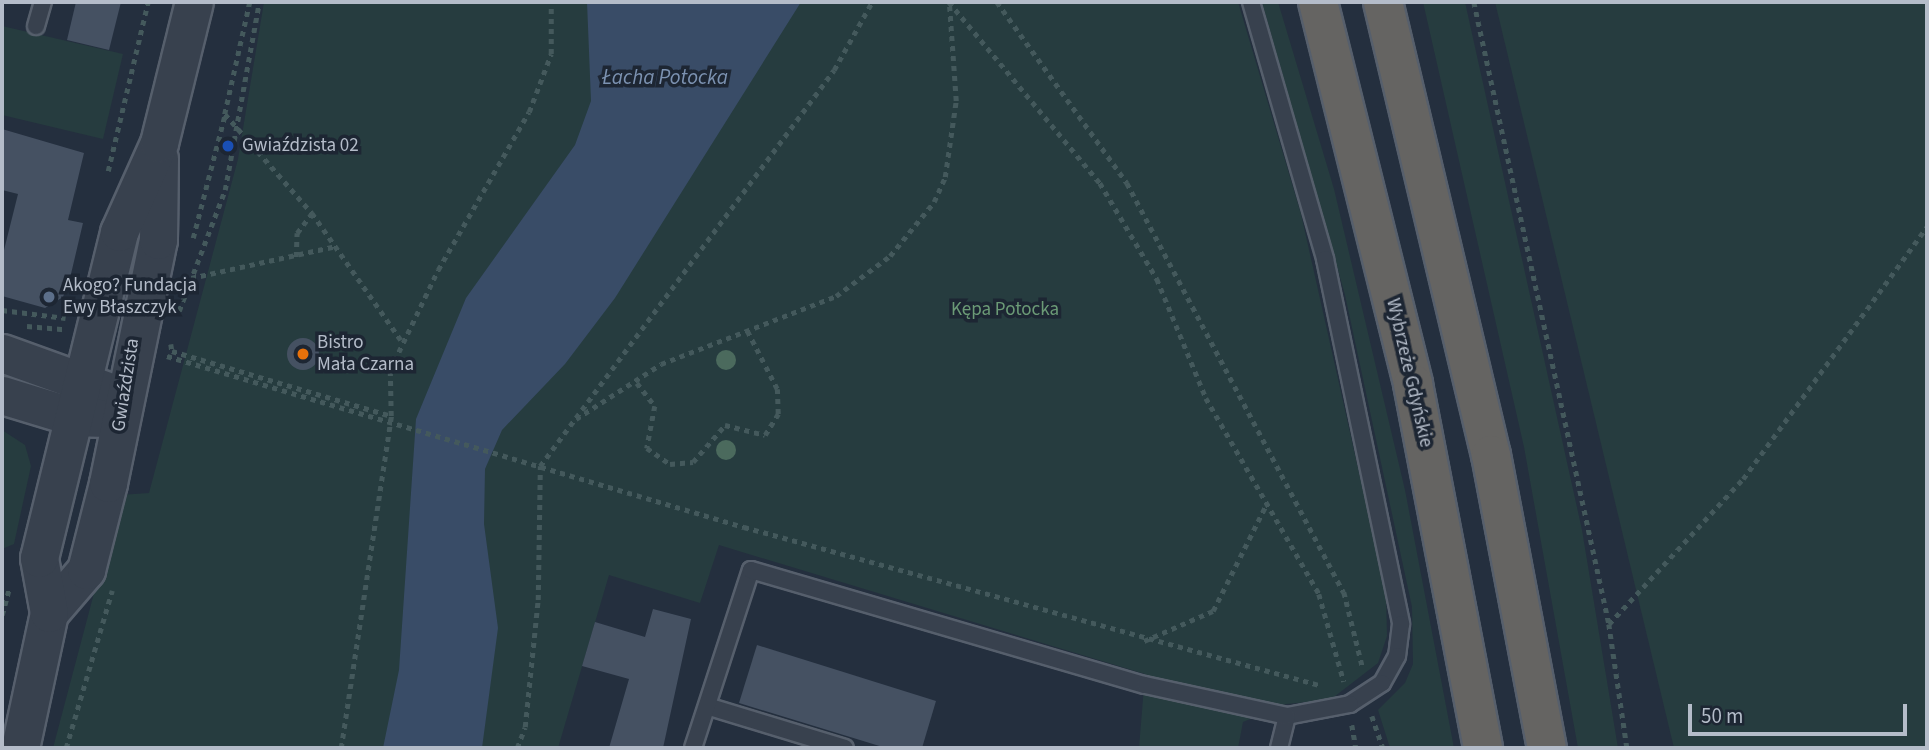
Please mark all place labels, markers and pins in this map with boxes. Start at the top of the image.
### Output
place label: Gwiaździsta 02 [242,135,359,157]
marker: Gwiaździsta 02 [220,138,236,154]
place label: Akogo? Fundacja Ewy Błaszczyk [63,275,197,319]
marker: Akogo? Fundacja Ewy Błaszczyk [41,289,57,305]
place label: Bistro Mała Czarna [317,332,414,376]
marker: Bistro Mała Czarna [295,346,311,362]

